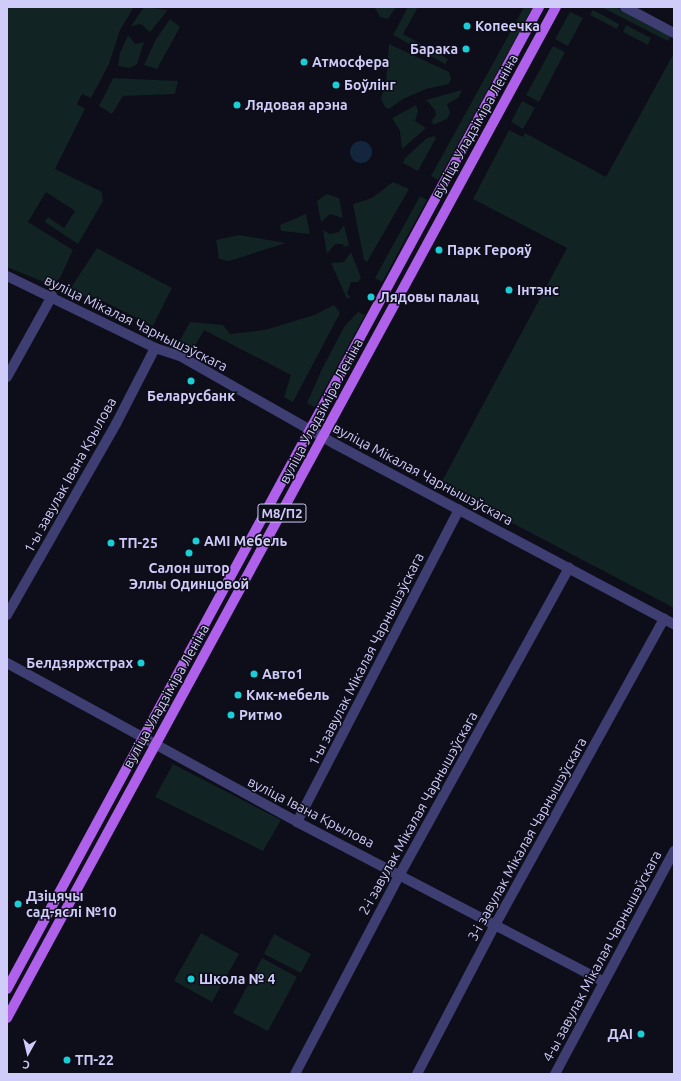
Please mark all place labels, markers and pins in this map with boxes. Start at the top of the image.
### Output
place label: Копеечка [475,18,540,34]
marker: Копеечка [462,21,472,31]
place label: Барака [410,41,458,57]
marker: Барака [461,44,471,54]
place label: Атмосфера [312,54,389,70]
marker: Атмосфера [299,57,309,67]
place label: Боўлінг [344,77,396,93]
marker: Боўлінг [331,80,341,90]
place label: Лядовая арэна [245,97,348,113]
marker: Лядовая арэна [232,100,242,110]
place label: Парк Герояў [447,242,532,258]
marker: Парк Герояў [434,245,444,255]
place label: Інтэнс [517,282,559,298]
marker: Інтэнс [504,285,514,295]
place label: Лядовы палац [379,289,479,305]
marker: Лядовы палац [366,292,376,302]
marker: Беларусбанк [186,376,196,386]
place label: Беларусбанк [147,388,235,404]
place label: AMI Мебель [204,533,287,549]
place label: ТП-25 [119,535,158,551]
marker: AMI Мебель [191,536,201,546]
marker: ТП-25 [106,538,116,548]
marker: Салон штор Эллы Одинцовой [184,548,194,558]
place label: Салон штор Эллы Одинцовой [129,560,249,592]
place label: Белдзяржстрах [26,655,133,671]
marker: Белдзяржстрах [136,658,146,668]
place label: Авто1 [262,666,303,682]
marker: Авто1 [249,669,259,679]
place label: Кмк-мебель [246,687,329,703]
marker: Кмк-мебель [233,690,243,700]
place label: Ритмо [239,707,282,723]
marker: Ритмо [226,710,236,720]
place label: Дзіцячы сад-яслі №10 [26,888,117,920]
marker: Дзіцячы сад-яслі №10 [13,899,23,909]
place label: Школа № 4 [199,971,275,987]
marker: Школа № 4 [186,974,196,984]
place label: ДАІ [608,1026,633,1042]
marker: ДАІ [636,1029,646,1039]
place label: ТП-22 [75,1052,114,1068]
marker: ТП-22 [62,1055,72,1065]

